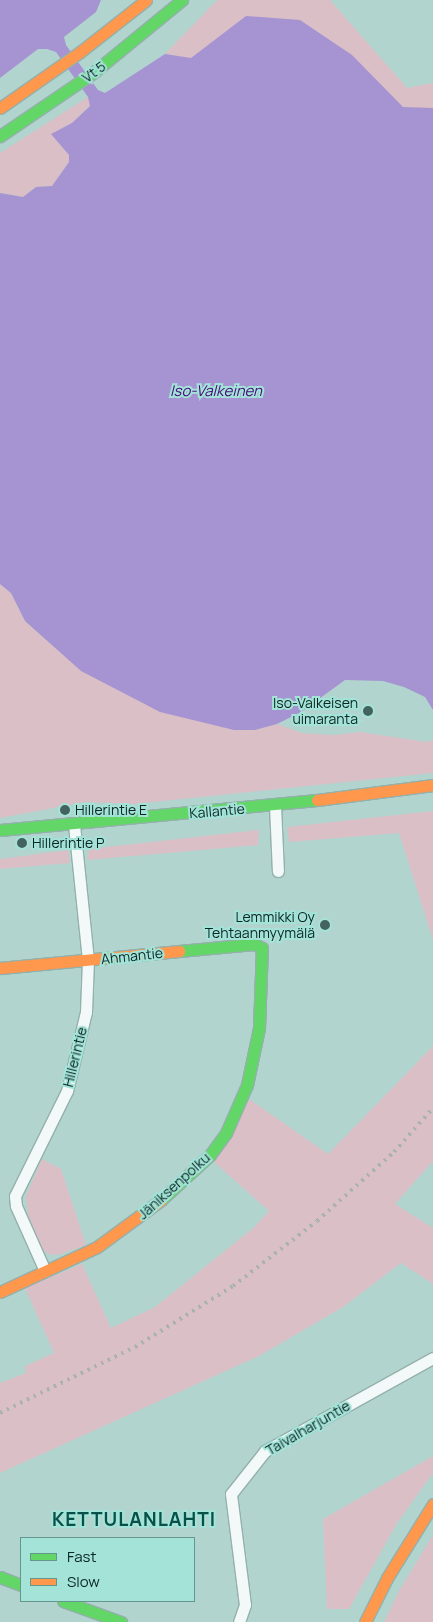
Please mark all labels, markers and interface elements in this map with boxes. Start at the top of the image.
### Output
street label: Vt 5 [79,58,109,86]
water label: Iso-Valkeinen [170,382,262,400]
place label: Iso-Valkeisen uimaranta [273,695,358,728]
marker: Iso-Valkeisen uimaranta [362,705,374,717]
street label: Kallantie [188,800,246,822]
place label: Hillerintie E [75,802,147,818]
marker: Hillerintie E [59,804,71,816]
place label: Hillerintie P [32,835,105,851]
marker: Hillerintie P [16,837,28,849]
place label: Lemmikki Oy Tehtaanmyymälä [205,909,315,942]
marker: Lemmikki Oy Tehtaanmyymälä [319,919,331,931]
street label: Ahmantie [100,944,164,968]
street label: Hillerintie [59,1025,91,1089]
street label: Jäniksenpolku [134,1149,214,1223]
street label: Taivalharjuntie [263,1397,353,1459]
district label: KETTULANLAHTI [50,1509,218,1531]
legend [20,1537,195,1602]
text: Fast [67,1546,96,1567]
text: Slow [67,1571,100,1592]

